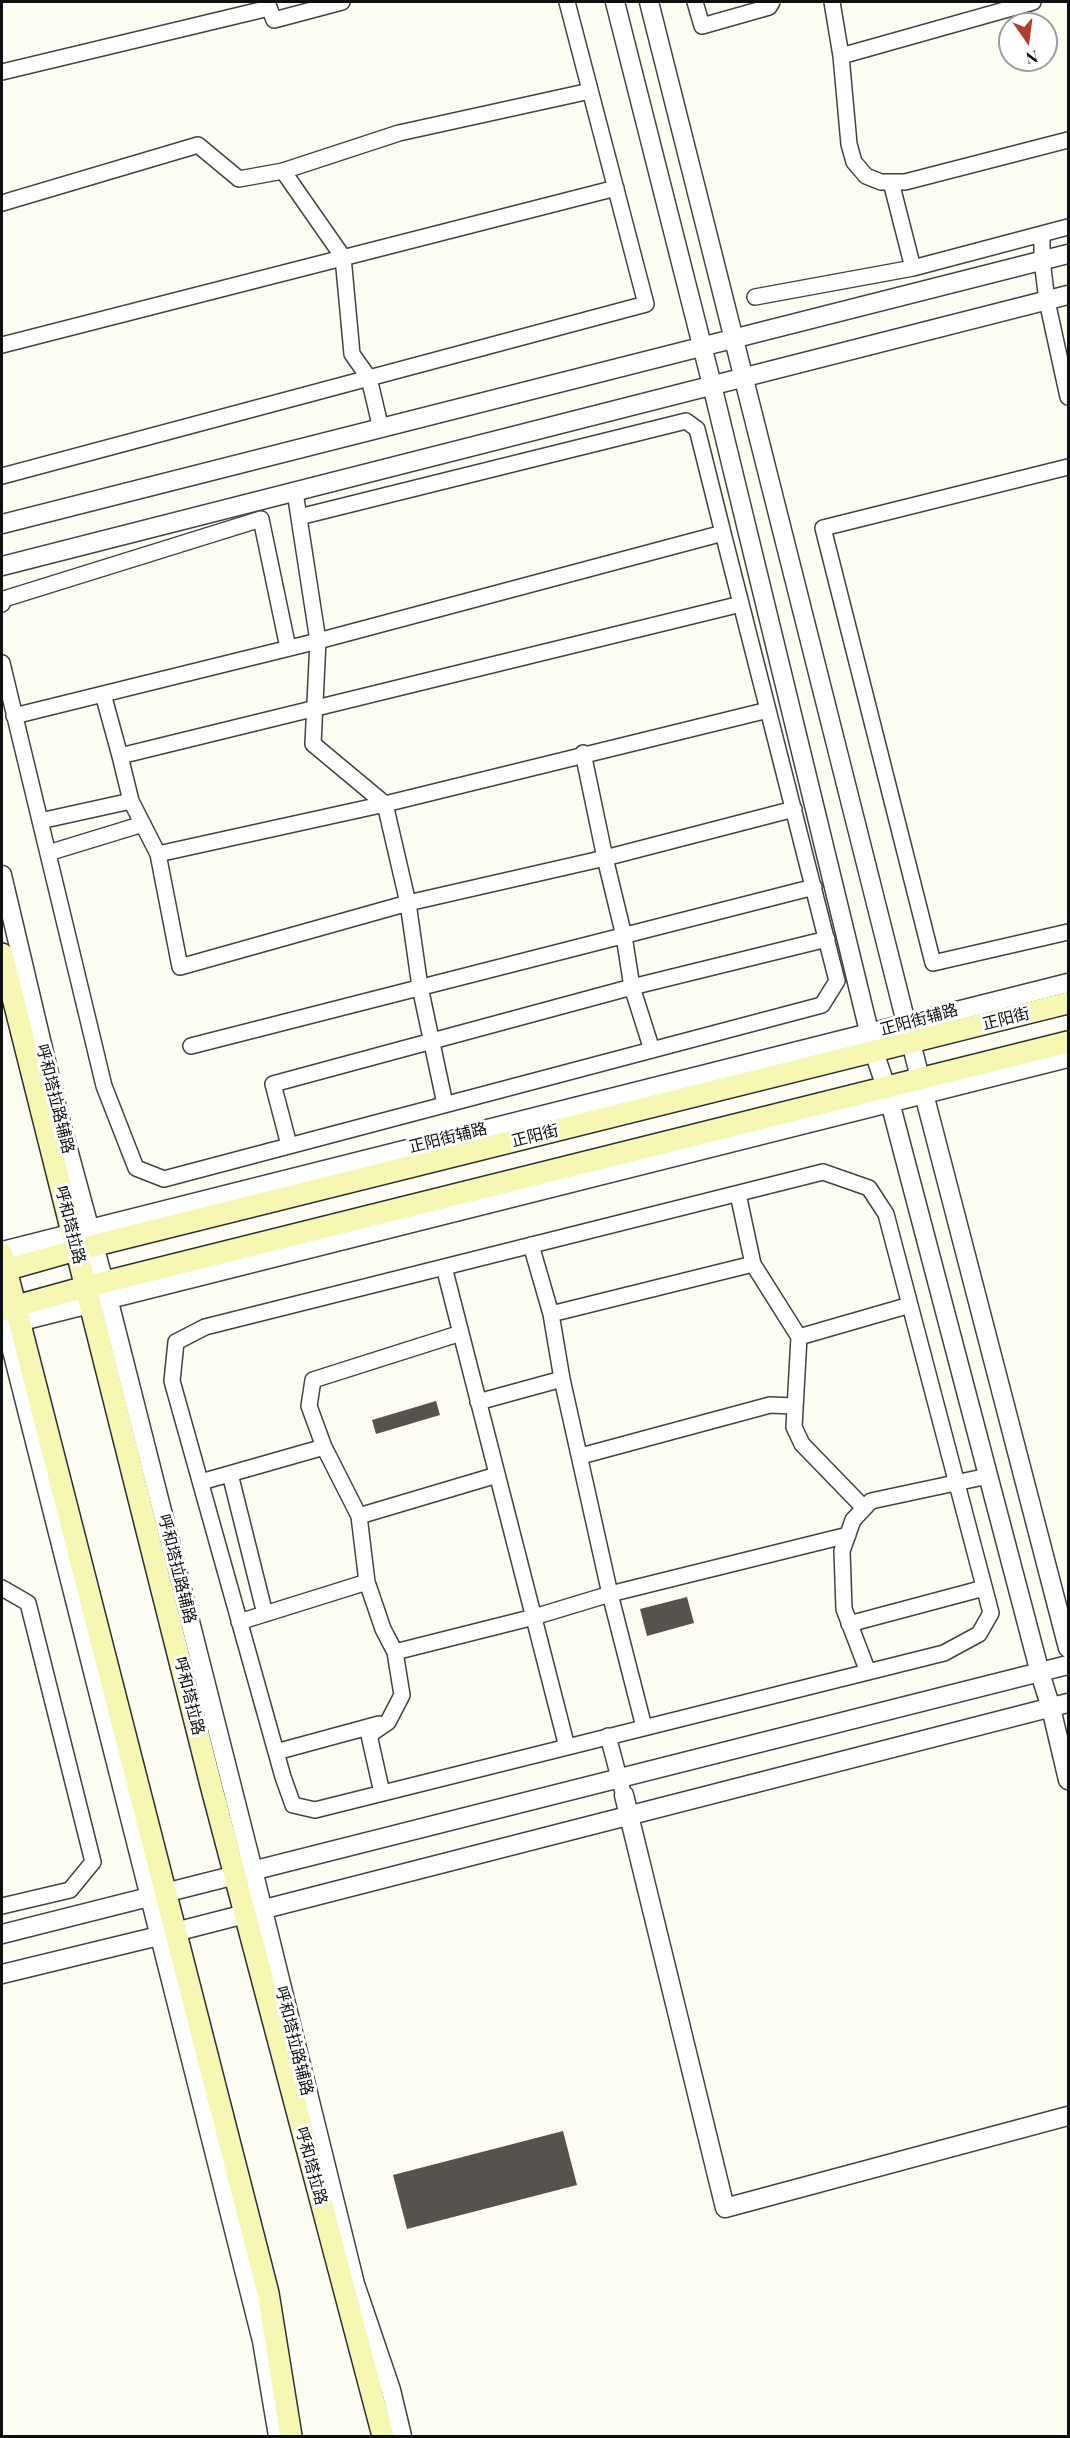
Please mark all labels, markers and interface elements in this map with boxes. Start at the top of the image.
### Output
north arrow [998,12,1058,72]
text: N [1024,46,1040,70]
street label: 正阳街辅路 [878,1000,960,1040]
street label: 正阳街 [980,1004,1032,1034]
street label: 呼和塔拉路辅路 [32,1042,78,1156]
street label: 正阳街辅路 [407,1119,489,1157]
street label: 正阳街 [509,1121,561,1151]
street label: 呼和塔拉路 [51,1184,89,1266]
street label: 呼和塔拉路辅路 [154,1512,200,1626]
street label: 呼和塔拉路 [170,1655,208,1737]
street label: 呼和塔拉路辅路 [271,1984,317,2098]
street label: 呼和塔拉路 [291,2125,331,2207]

